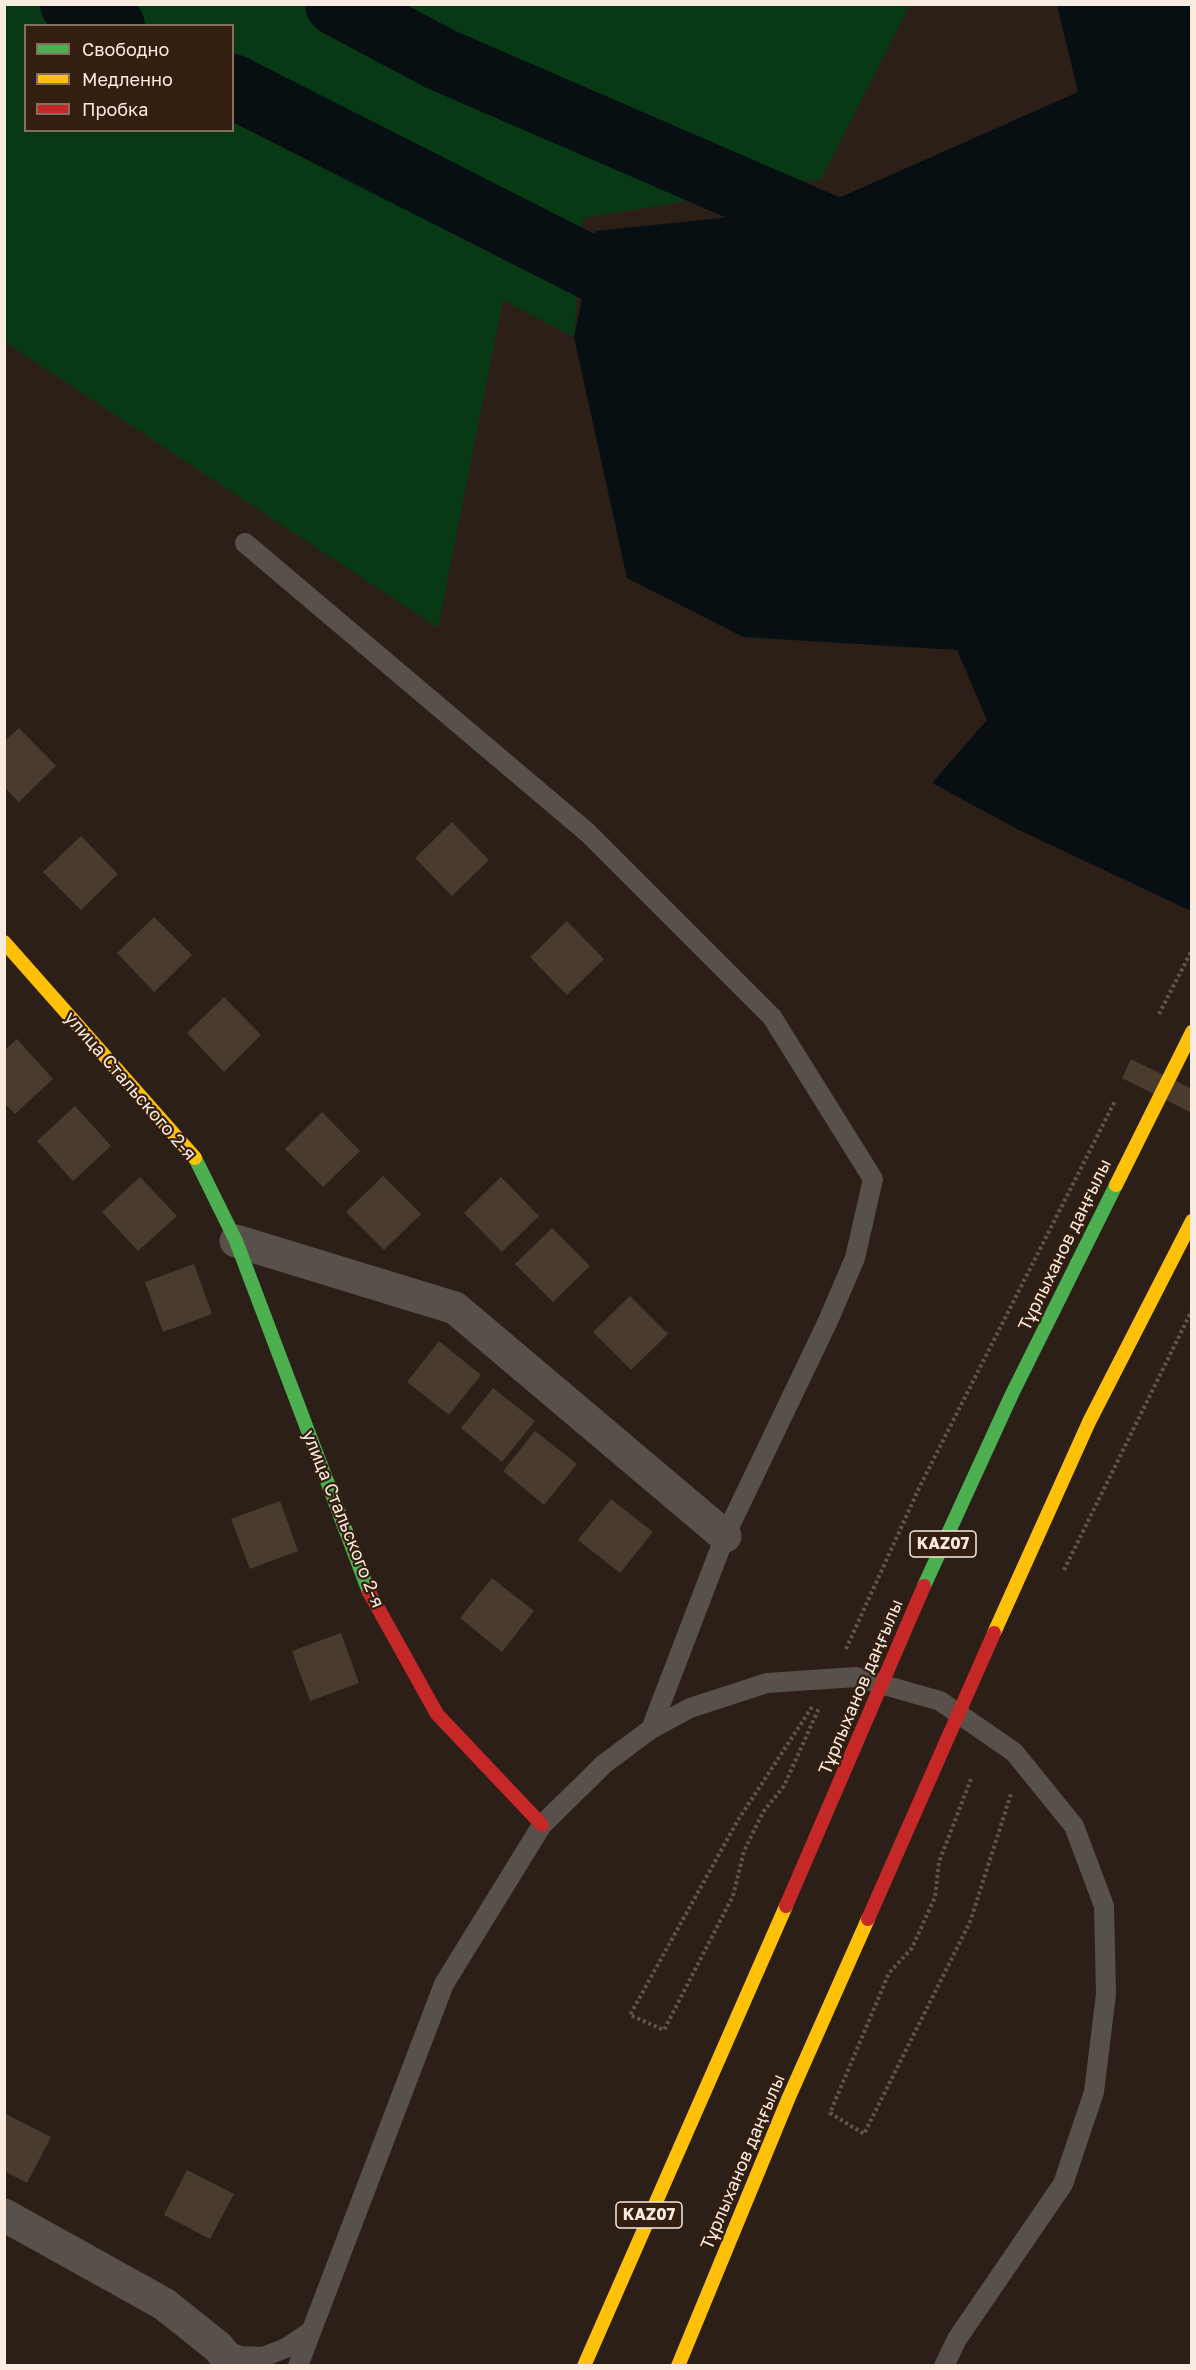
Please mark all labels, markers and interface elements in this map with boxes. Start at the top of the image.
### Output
legend [24,24,234,132]
text: Свободно [82,38,169,60]
text: Медленно [82,68,173,90]
text: Пробка [82,98,148,120]
street label: улица Стальского 2-я [60,1007,200,1165]
street label: Тұрлыханов даңғылы [1014,1156,1116,1334]
street label: улица Стальского 2-я [297,1427,389,1611]
road number: KAZ07 [910,1531,976,1557]
street label: Тұрлыханов даңғылы [814,1596,908,1778]
street label: Тұрлыханов даңғылы [696,2071,790,2253]
road number: KAZ07 [616,2202,682,2228]

